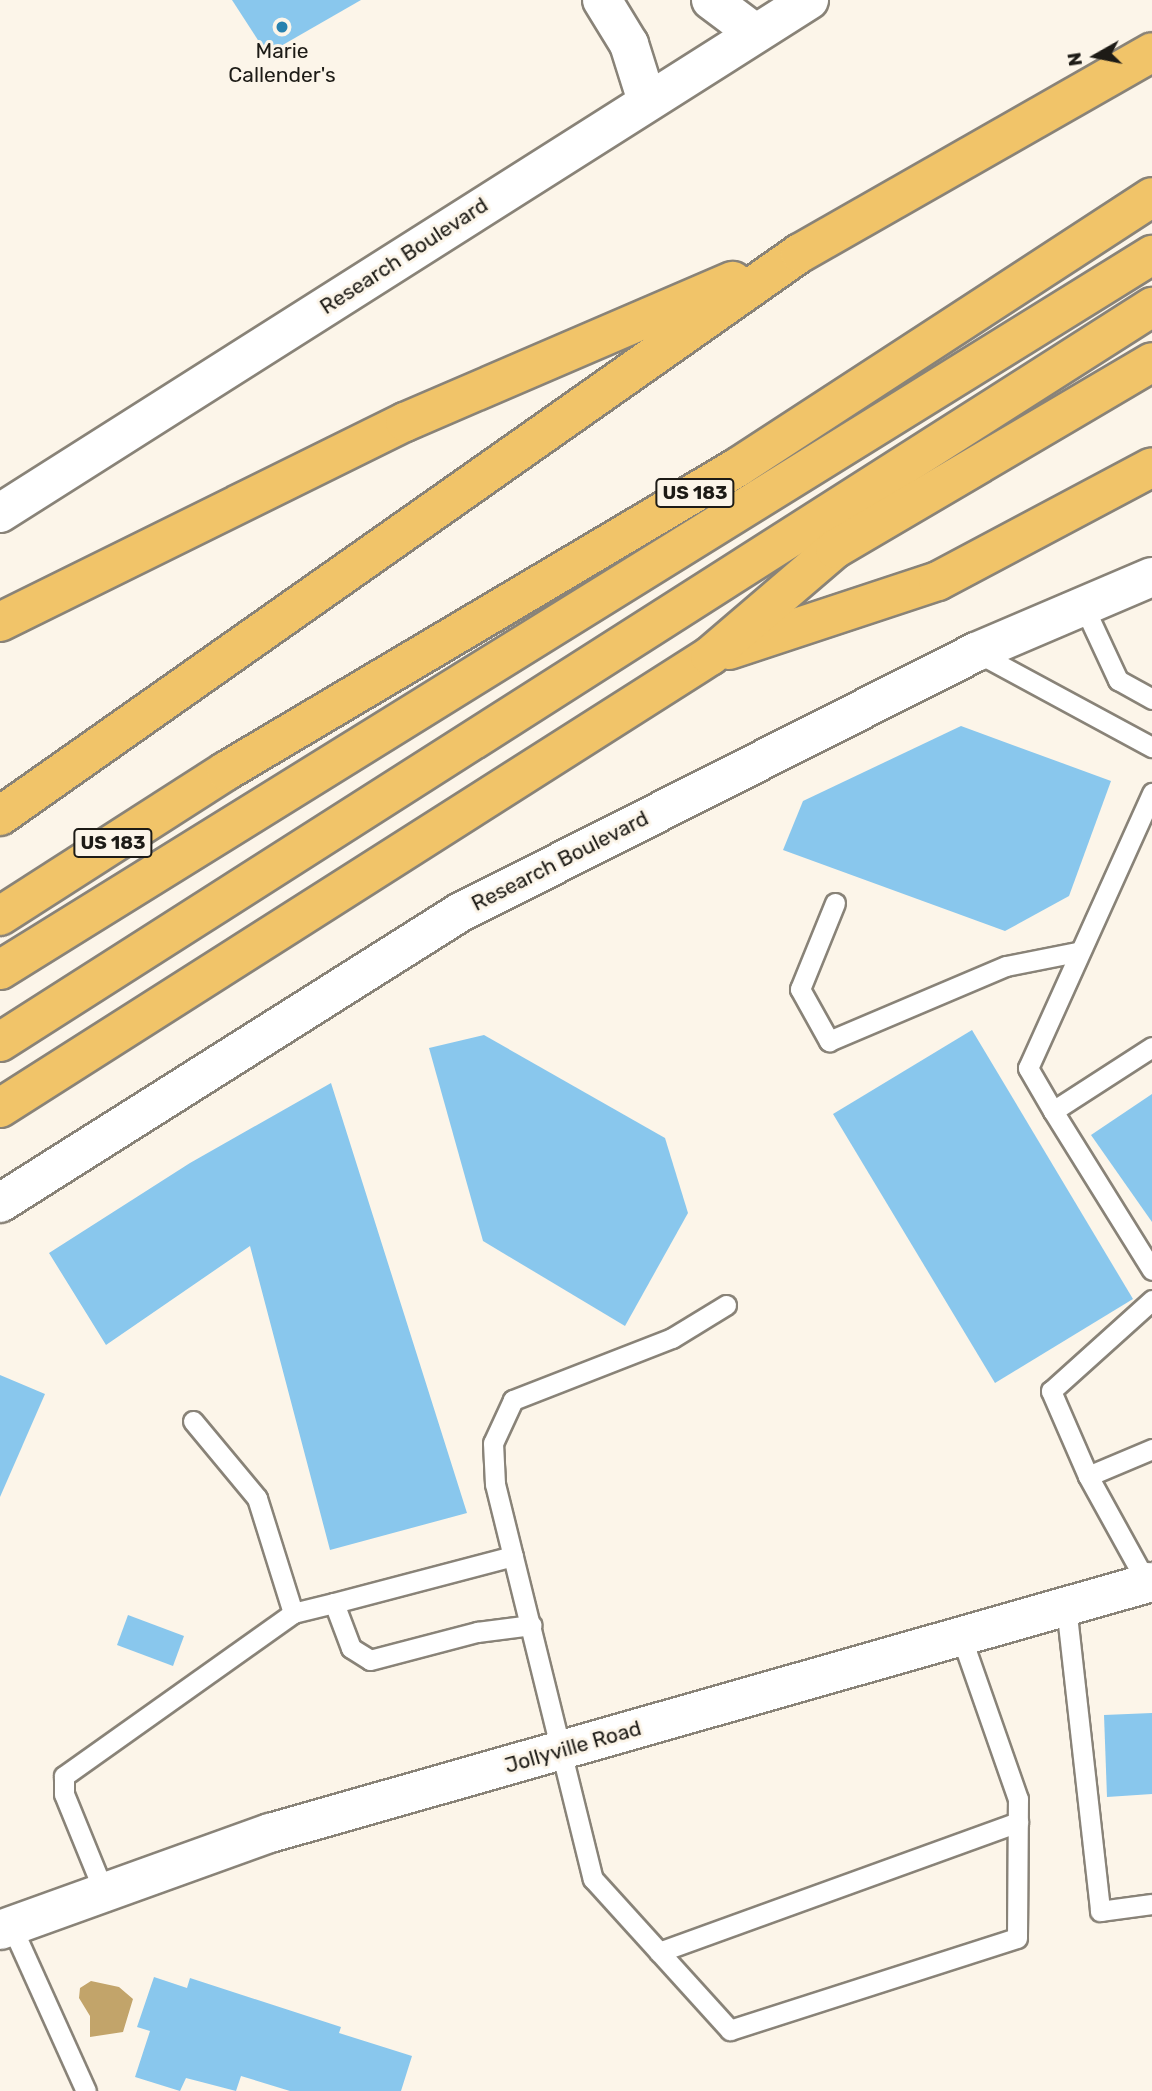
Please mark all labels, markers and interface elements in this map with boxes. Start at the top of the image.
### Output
marker: Marie Callender's [274,19,290,35]
north arrow [1061,21,1131,91]
place label: Marie Callender's [228,38,336,88]
text: N [1062,51,1087,68]
street label: Research Boulevard [315,192,493,320]
road number: US 183 [655,478,735,508]
street label: Research Boulevard [467,806,653,916]
road number: US 183 [73,828,153,858]
street label: Jollyville Road [502,1715,644,1779]

